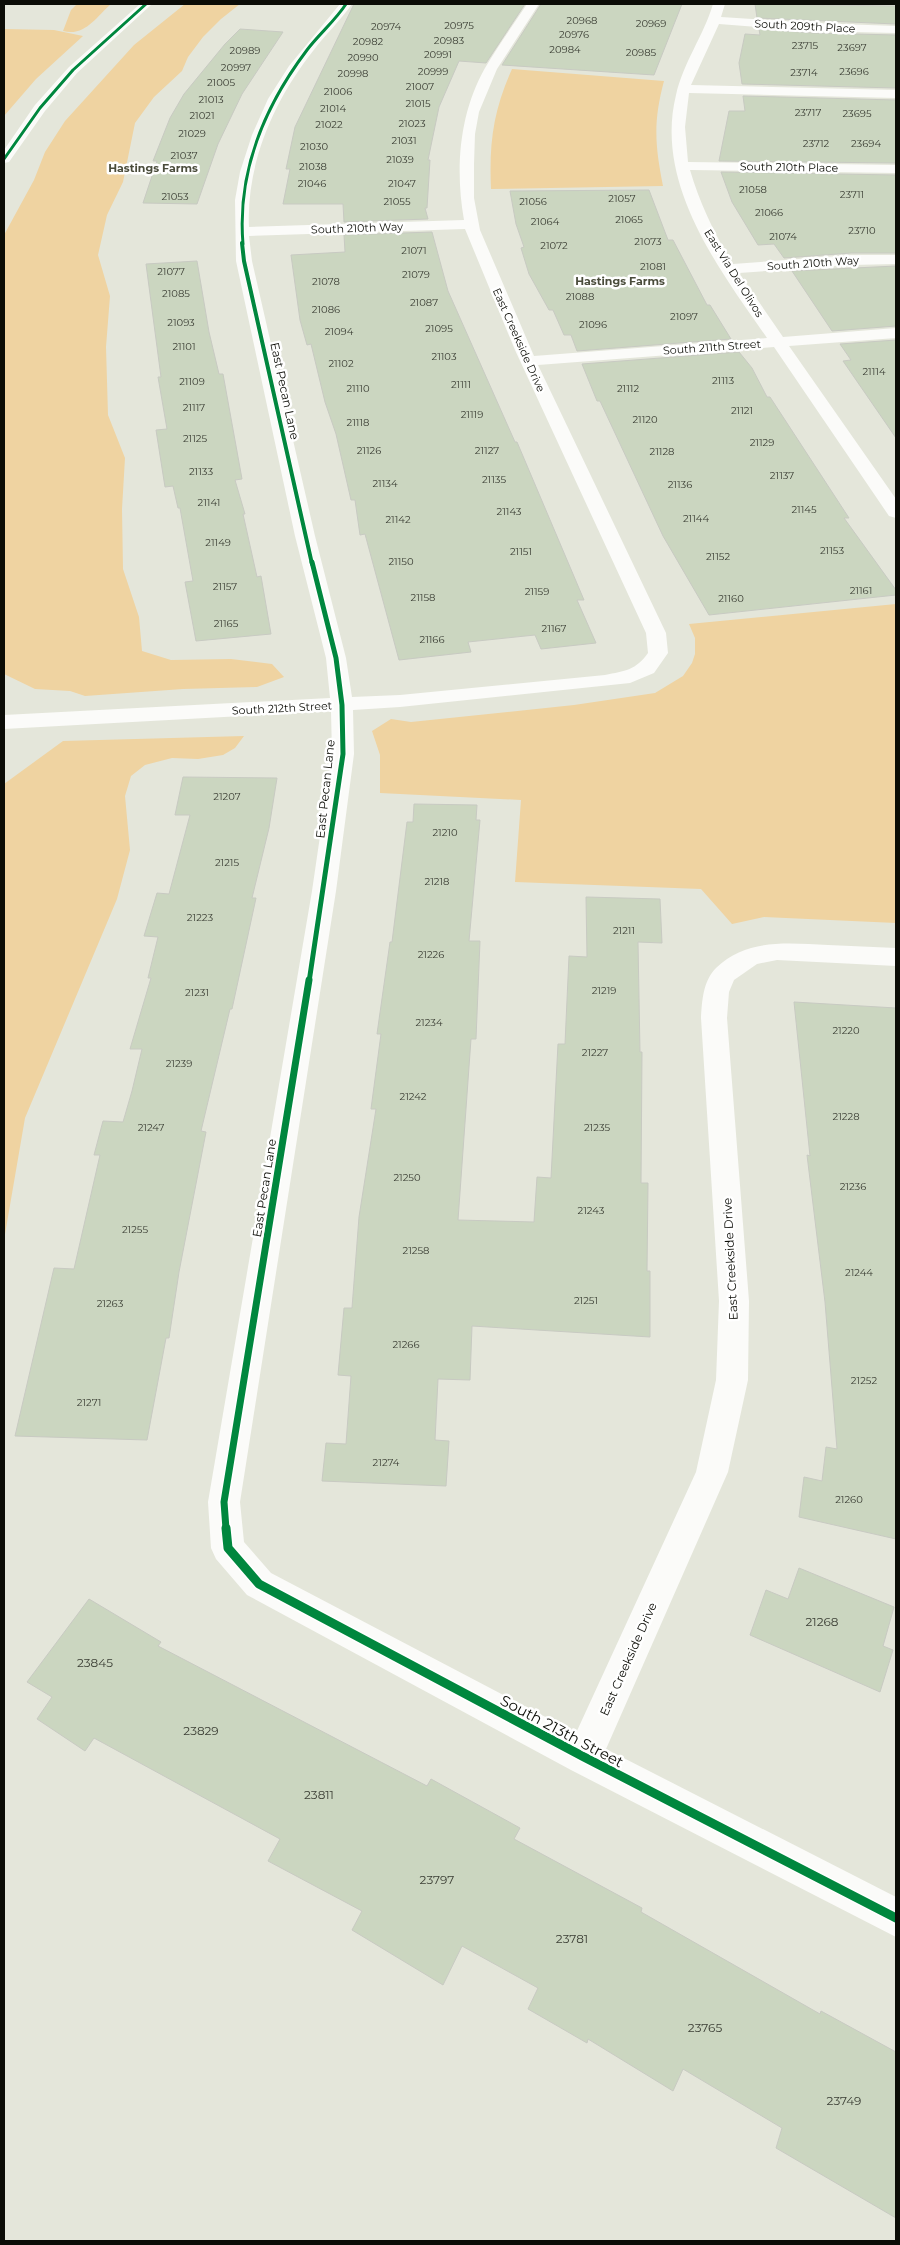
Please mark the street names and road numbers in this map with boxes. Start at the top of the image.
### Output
street label: South 209th Place [754,16,856,36]
street label: South 210th Place [740,159,839,175]
street label: South 210th Way [311,219,403,237]
street label: East Via Del Olivos [701,226,767,320]
street label: South 210th Way [767,253,859,273]
street label: East Creekside Drive [490,286,548,394]
street label: South 211th Street [663,337,762,357]
street label: East Pecan Lane [267,341,303,441]
street label: South 212th Street [232,698,333,718]
street label: East Pecan Lane [312,739,338,839]
street label: East Pecan Lane [249,1138,279,1238]
street label: East Creekside Drive [719,1197,741,1321]
street label: East Creekside Drive [596,1600,660,1718]
street label: South 213th Street [497,1691,627,1771]

